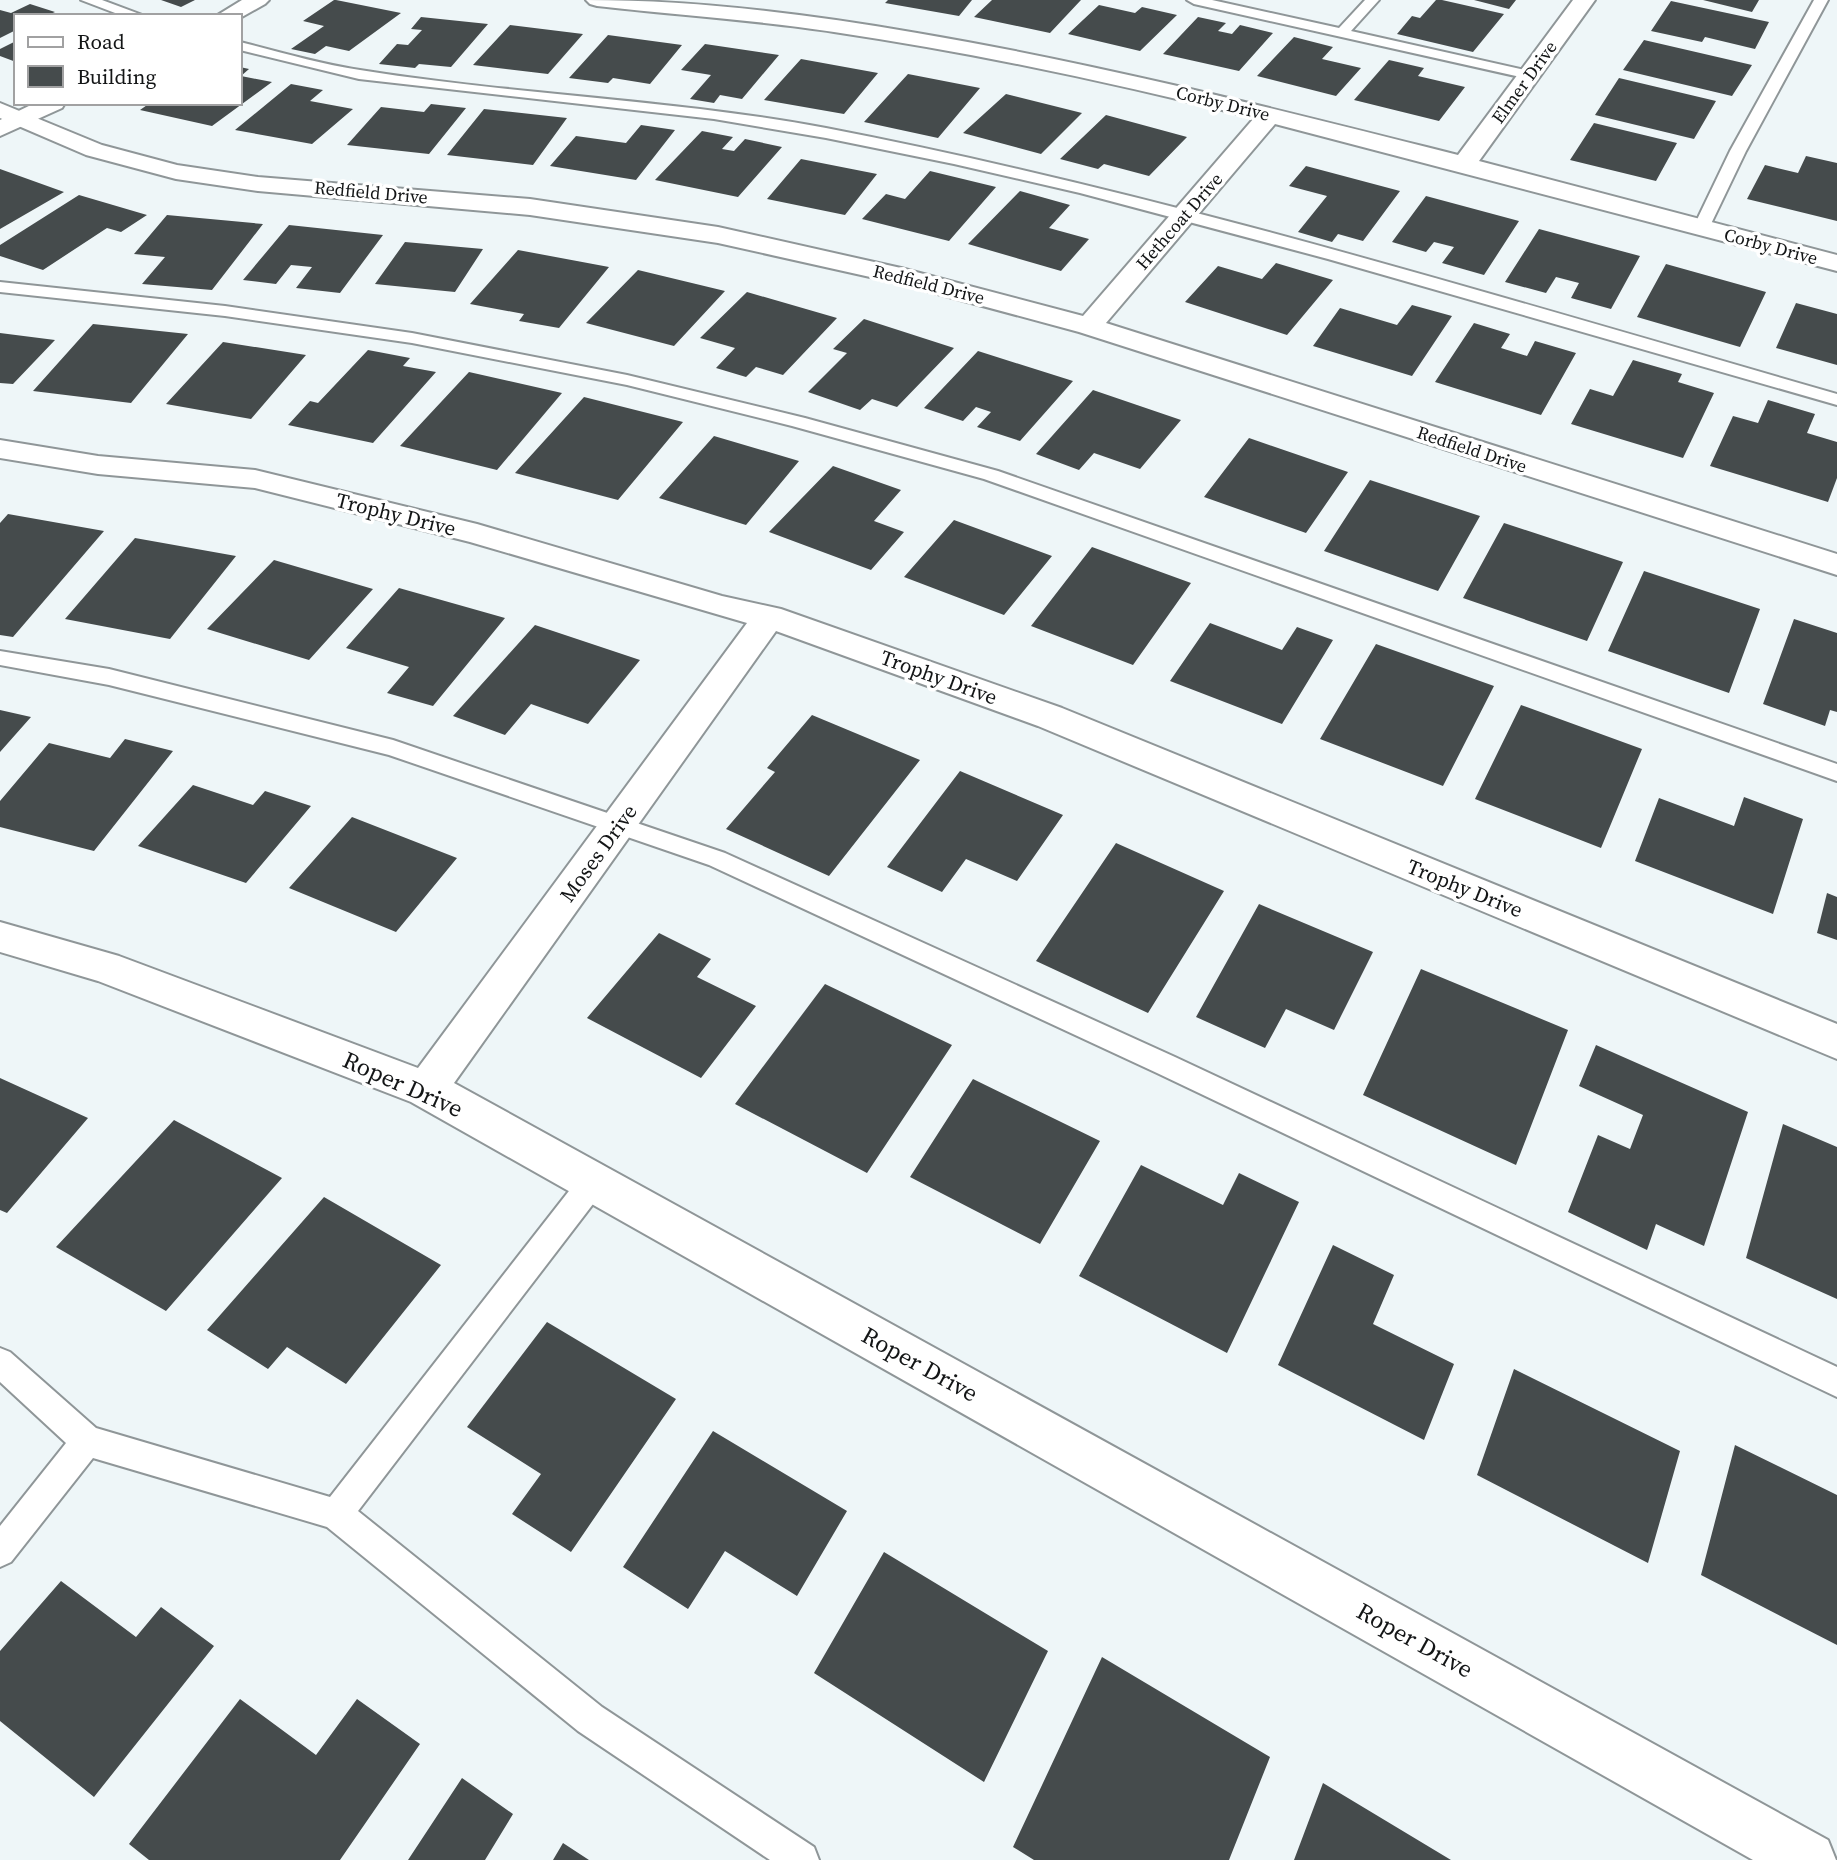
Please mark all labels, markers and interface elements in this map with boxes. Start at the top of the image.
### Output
legend [14,14,242,105]
text: Road [77,27,125,56]
street label: Elmer Drive [1485,35,1563,129]
text: Building [77,62,156,91]
street label: Corby Drive [1174,79,1272,127]
street label: Hethcoat Drive [1130,167,1228,275]
street label: Redfield Drive [313,175,429,209]
street label: Corby Drive [1722,222,1820,270]
street label: Redfield Drive [871,258,987,310]
street label: Redfield Drive [1414,419,1530,479]
street label: Trophy Drive [333,485,459,543]
street label: Trophy Drive [877,642,1001,712]
street label: Moses Drive [553,798,643,908]
street label: Trophy Drive [1403,852,1527,924]
street label: Roper Drive [338,1043,468,1125]
street label: Roper Drive [856,1318,984,1410]
street label: Roper Drive [1351,1594,1479,1686]

